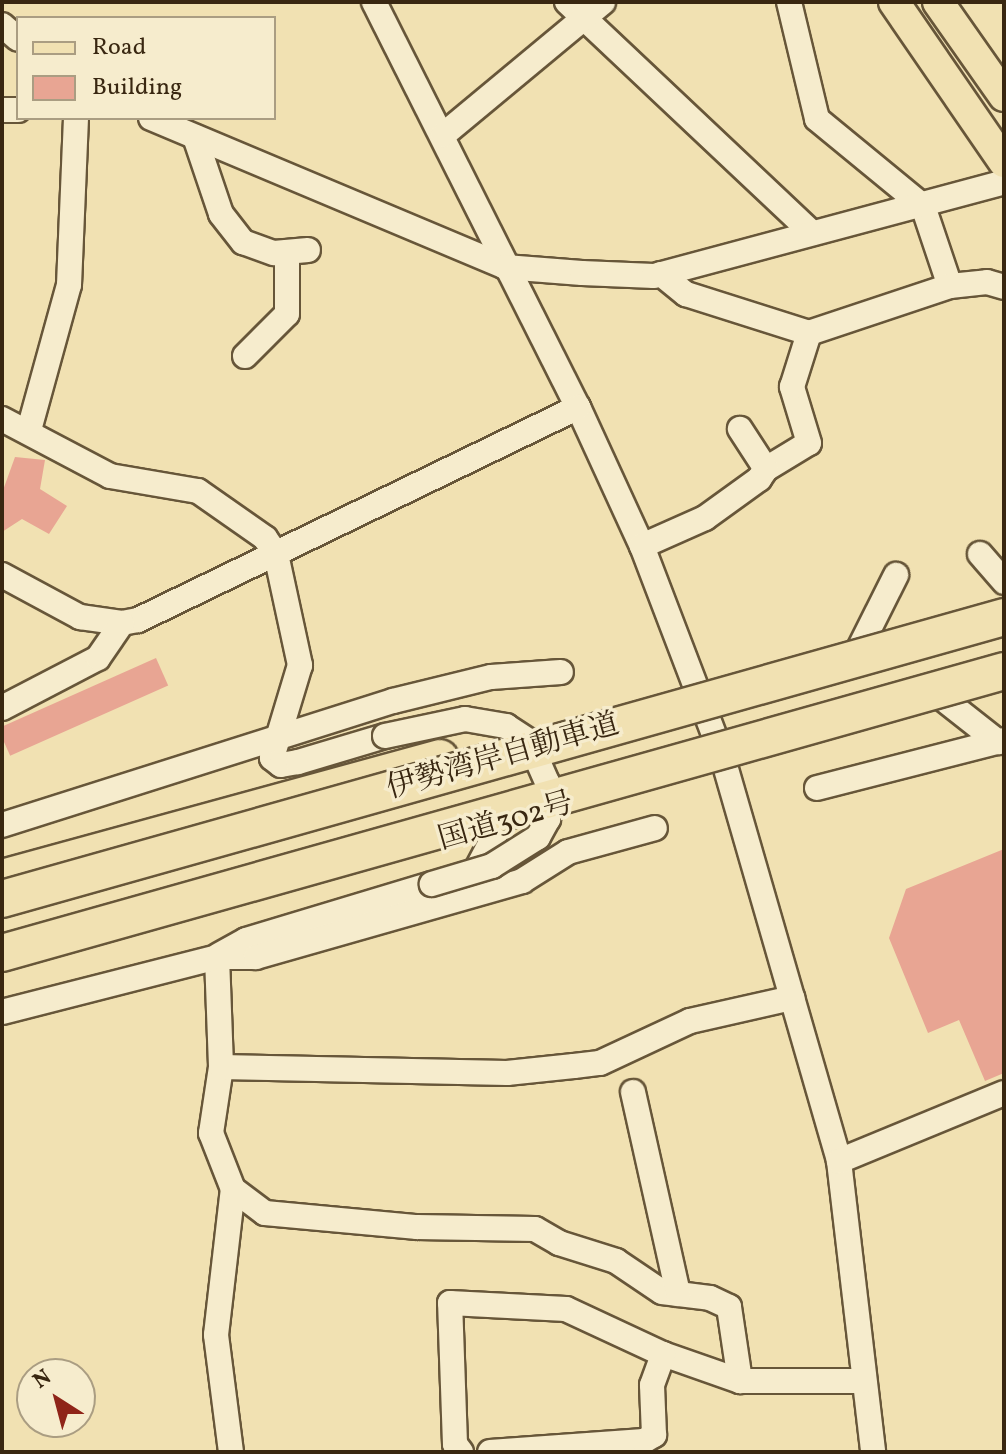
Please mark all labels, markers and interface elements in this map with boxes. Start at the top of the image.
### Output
legend [16,16,276,120]
text: Road [92,31,146,65]
text: Building [92,71,182,105]
street label: 伊勢湾岸自動車道 [383,707,623,807]
street label: 国道302号 [434,786,578,858]
north arrow [16,1358,96,1438]
text: N [27,1363,58,1397]

